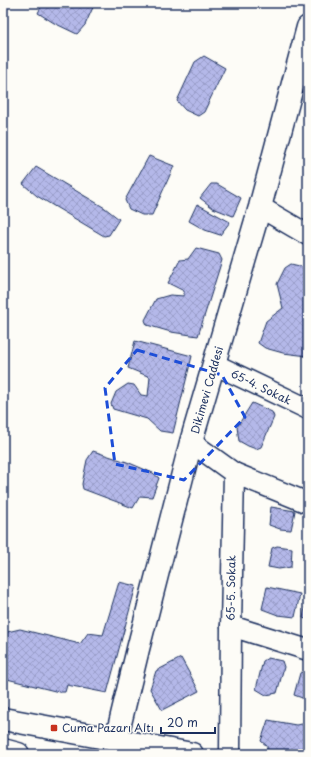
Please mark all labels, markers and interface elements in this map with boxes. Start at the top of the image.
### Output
street label: Dikimevi Caddesi [186,344,227,436]
street label: 65-4. Sokak [228,364,295,409]
street label: 65-5. Sokak [221,554,240,621]
scale bar [161,709,215,735]
text: 20 m [167,713,198,731]
place label: Cuma Pazarı Altı [62,719,154,736]
marker: Cuma Pazarı Altı [49,723,59,733]

